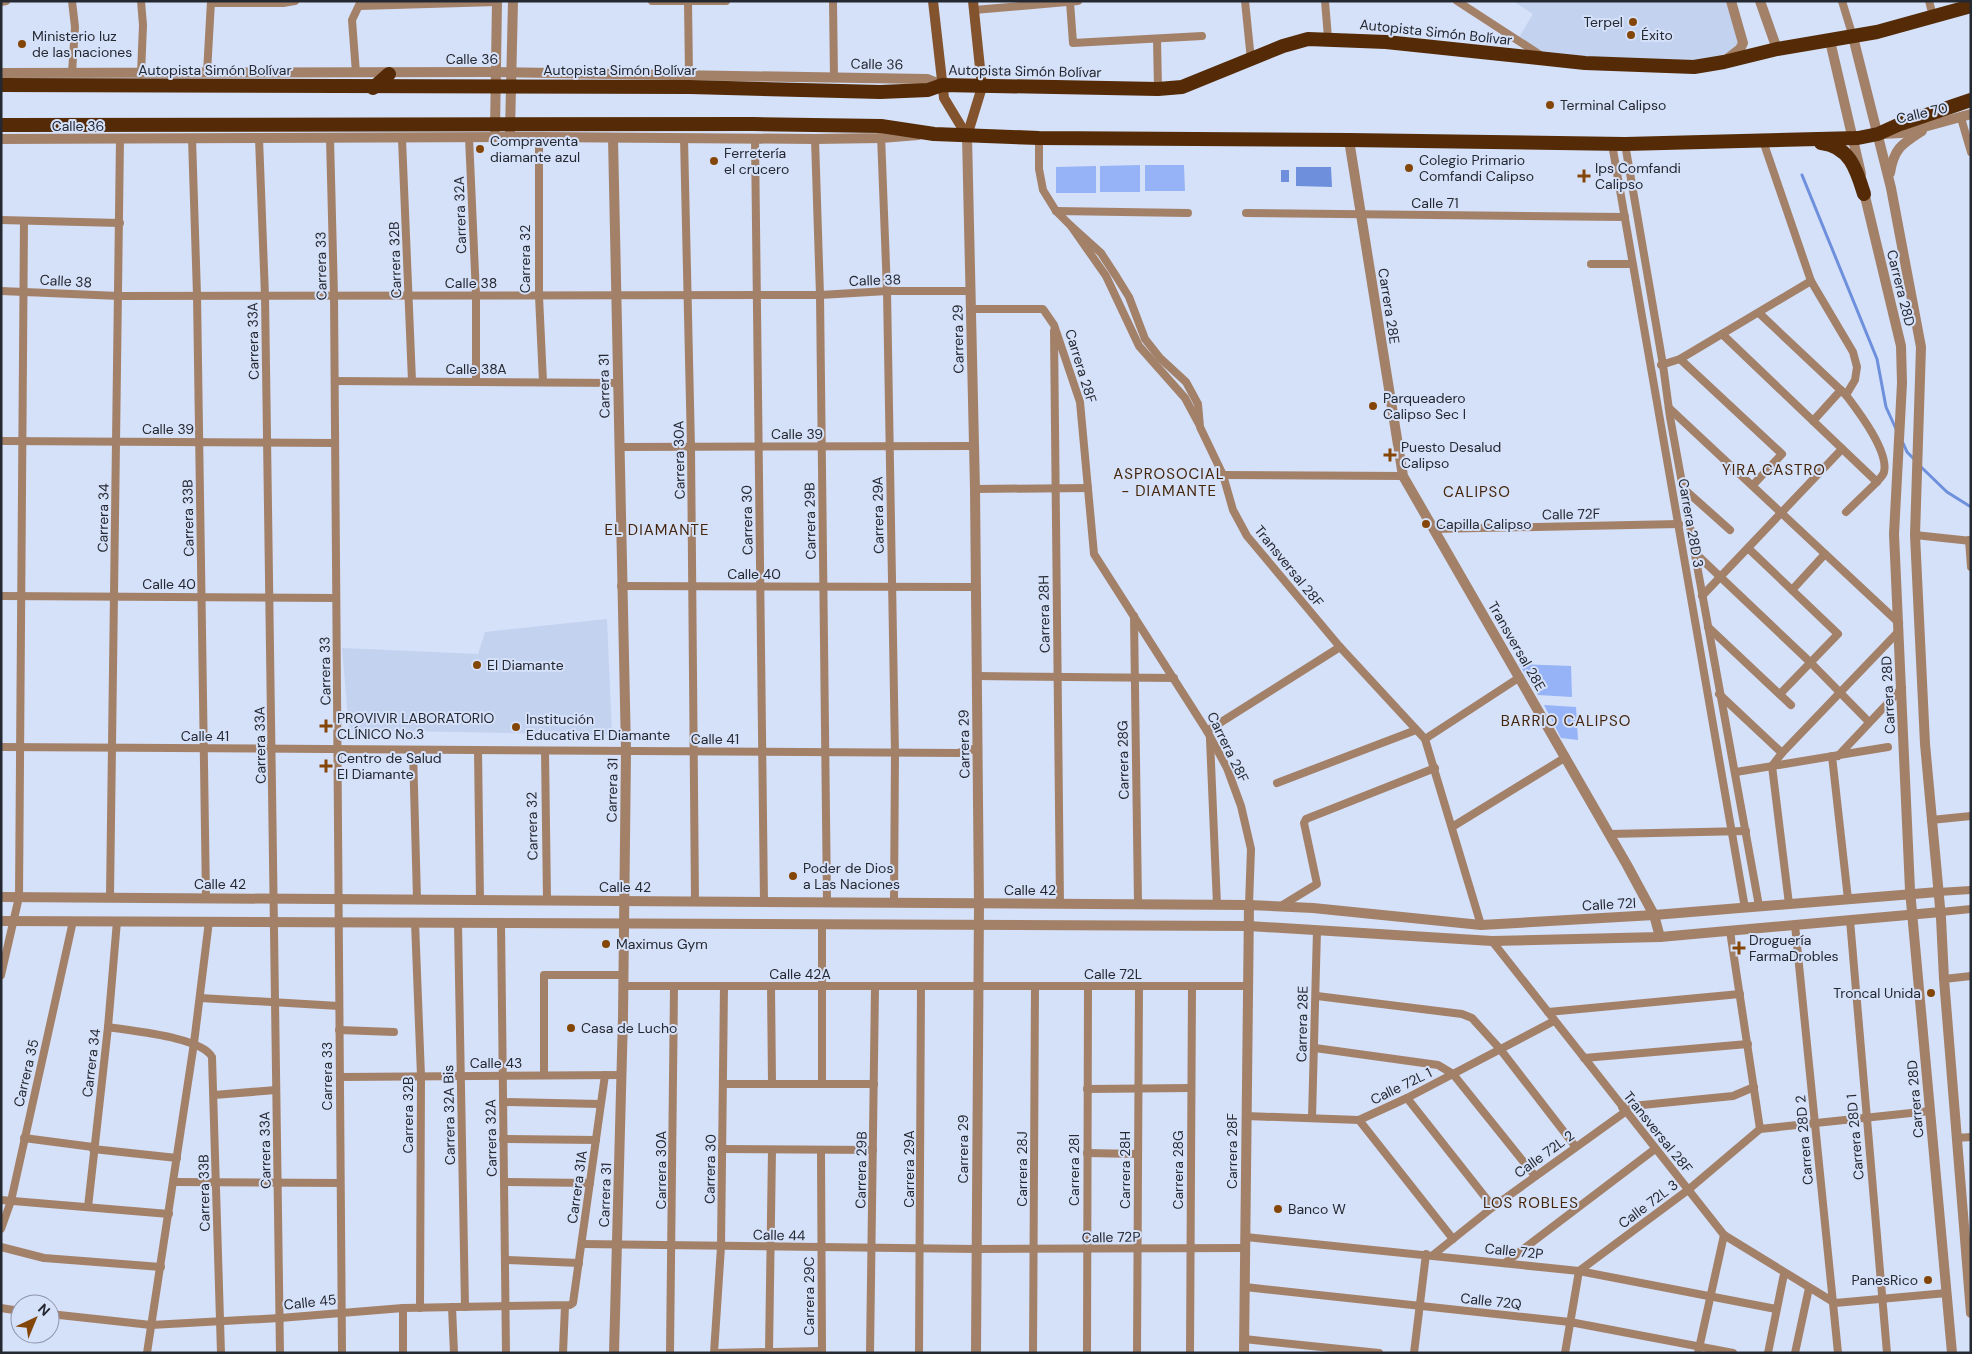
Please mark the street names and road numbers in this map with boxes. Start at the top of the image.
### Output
street label: Autopista Simón Bolívar [1359,15,1513,49]
street label: Calle 36 [446,50,498,68]
street label: Calle 36 [851,55,903,73]
street label: Autopista Simón Bolívar [138,61,292,79]
street label: Autopista Simón Bolívar [543,61,697,79]
street label: Autopista Simón Bolívar [948,61,1102,81]
street label: Calle 70 [1894,98,1950,128]
street label: Calle 36 [52,117,104,135]
street label: Carrera 32A [450,176,470,254]
street label: Calle 71 [1411,194,1459,212]
street label: Carrera 32B [385,221,405,299]
street label: Carrera 32 [516,225,534,293]
street label: Carrera 33 [311,231,331,301]
street label: Carrera 28D [1883,248,1919,328]
street label: Carrera 28E [1374,267,1404,345]
street label: Calle 38 [849,270,901,290]
street label: Calle 38 [39,271,93,291]
street label: Calle 38 [445,274,497,292]
street label: Carrera 33A [243,302,263,380]
street label: Carrera 29 [948,304,968,374]
street label: Carrera 28F [1061,327,1101,405]
street label: Carrera 31 [594,354,614,418]
street label: Calle 38A [445,360,507,378]
street label: Calle 39 [142,420,194,438]
street label: Carrera 30A [669,420,689,500]
street label: Calle 39 [771,425,823,443]
street label: Carrera 29A [868,476,888,554]
street label: Carrera 28D 3 [1674,477,1708,569]
street label: Carrera 33B [178,479,198,557]
street label: Carrera 29B [800,482,820,560]
street label: Carrera 34 [93,483,113,553]
street label: Carrera 30 [737,485,757,555]
street label: Calle 72F [1542,504,1601,524]
street label: Transversal 28F [1251,521,1328,611]
street label: Calle 40 [727,565,781,583]
street label: Calle 40 [142,575,196,593]
street label: Carrera 28H [1034,575,1054,653]
street label: Transversal 28E [1484,598,1550,694]
street label: Carrera 33 [315,636,335,706]
street label: Carrera 28D [1877,655,1899,735]
street label: Carrera 33A [250,706,270,784]
street label: Carrera 29 [954,709,974,779]
street label: Carrera 28F [1203,709,1253,786]
street label: Carrera 28G [1113,720,1133,800]
street label: Calle 41 [181,727,229,745]
street label: Calle 41 [691,730,739,748]
street label: Carrera 31 [602,758,622,822]
street label: Carrera 32 [522,792,542,860]
street label: Calle 42 [194,875,246,893]
street label: Calle 42 [599,878,651,896]
street label: Calle 42 [1004,881,1056,899]
street label: Calle 72I [1582,894,1636,914]
street label: Calle 42A [769,965,831,983]
street label: Calle 72L [1084,965,1142,983]
street label: Carrera 28E [1292,986,1312,1062]
street label: Carrera 34 [78,1027,104,1098]
street label: Carrera 35 [9,1037,43,1109]
street label: Carrera 33 [318,1042,336,1110]
street label: Calle 43 [470,1054,522,1072]
street label: Carrera 28D [1903,1059,1927,1139]
street label: Calle 72L 1 [1367,1063,1435,1109]
street label: Carrera 32A Bis [439,1065,459,1165]
street label: Carrera 32B [399,1077,417,1154]
street label: Transversal 28F [1620,1087,1697,1177]
street label: Carrera 28D 1 [1842,1093,1868,1181]
street label: Carrera 28D 2 [1791,1094,1817,1186]
street label: Carrera 32A [481,1099,501,1177]
street label: Carrera 33A [255,1111,275,1189]
street label: Carrera 28F [1223,1112,1241,1189]
street label: Carrera 29 [954,1114,972,1183]
street label: Calle 72L 2 [1510,1126,1578,1182]
street label: Carrera 29A [900,1130,918,1208]
street label: Carrera 28G [1169,1130,1187,1210]
street label: Carrera 30A [652,1131,670,1209]
street label: Carrera 29B [851,1131,871,1209]
street label: Carrera 28J [1013,1131,1031,1207]
street label: Carrera 28H [1116,1131,1134,1209]
street label: Carrera 30 [700,1134,720,1204]
street label: Carrera 28I [1065,1134,1083,1206]
street label: Carrera 31A [563,1149,591,1225]
street label: Carrera 33B [194,1154,214,1232]
street label: Carrera 31 [595,1162,615,1228]
street label: Calle 72L 3 [1615,1176,1681,1232]
street label: Calle 44 [753,1226,806,1244]
street label: Calle 72P [1081,1227,1141,1247]
street label: Calle 72P [1484,1239,1544,1263]
street label: Carrera 29C [800,1257,818,1335]
street label: Calle 72Q [1460,1289,1523,1313]
street label: Calle 45 [283,1290,337,1314]

